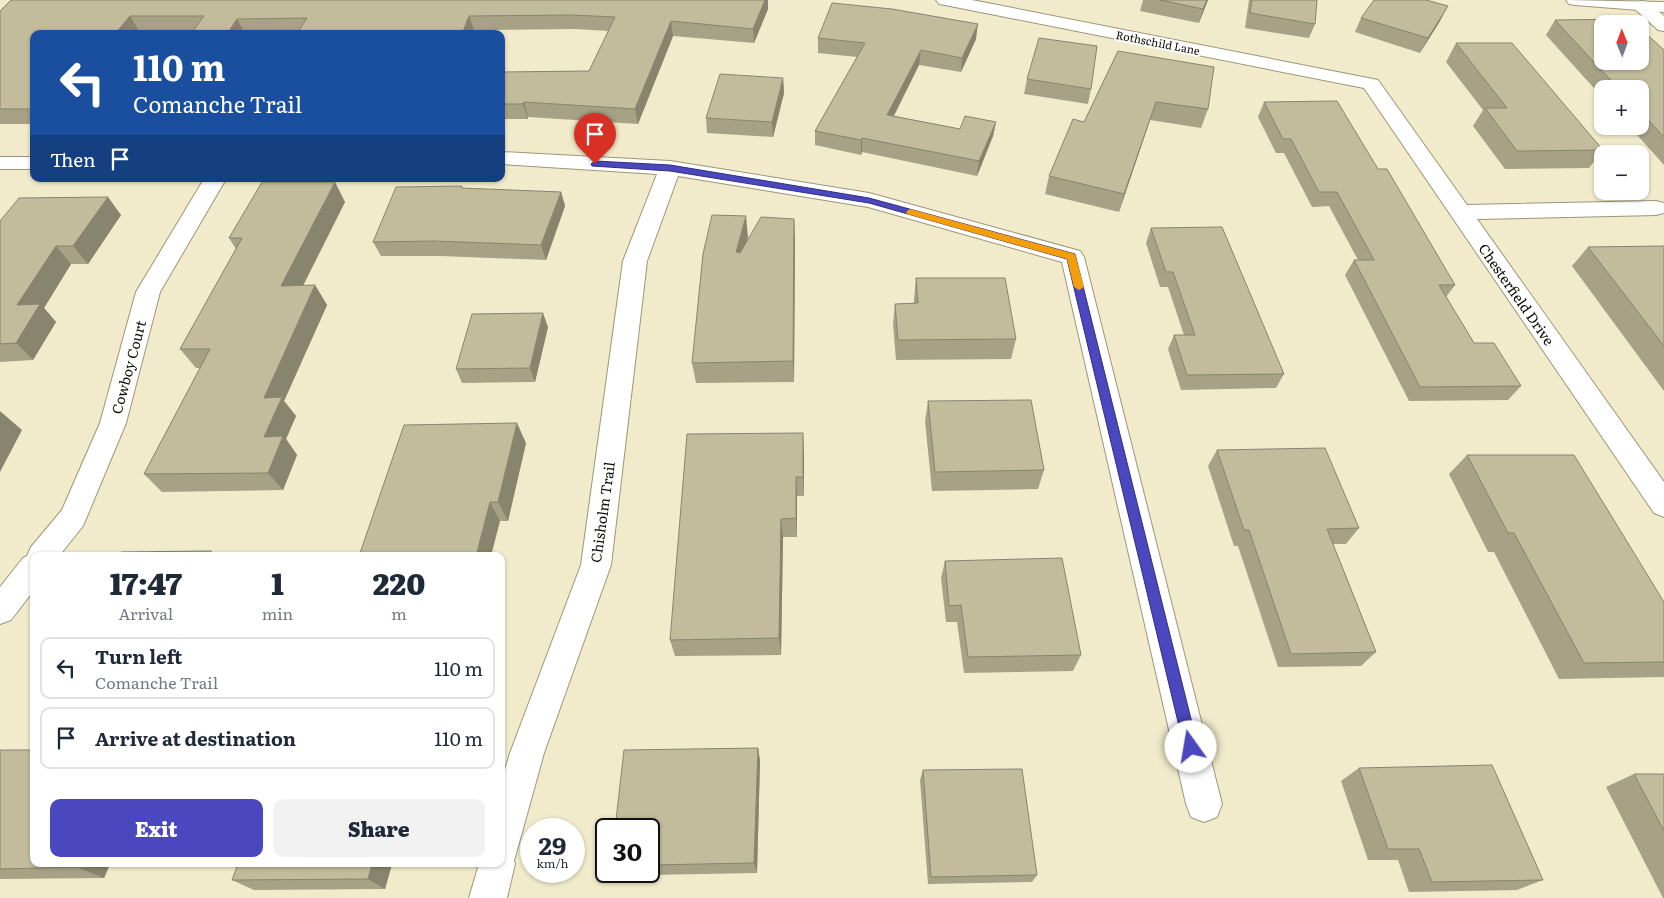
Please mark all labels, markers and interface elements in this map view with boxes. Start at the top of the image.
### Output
north arrow [1594,15,1649,70]
map controls [1594,15,1649,200]
street label: Rothschild Lane [1115,26,1202,58]
text: 110 m [133,40,225,92]
icon: left [50,50,115,115]
button: + [1594,80,1649,135]
text: Comanche Trail [133,87,302,120]
pin [574,113,616,164]
icon: arrive [581,120,609,148]
text: Then [50,145,96,173]
icon: arrive [106,145,134,173]
button: − [1594,145,1649,200]
street label: Chesterfield Drive [1474,239,1560,349]
street label: Cowboy Court [106,318,150,416]
street label: Chisholm Trail [585,460,619,564]
text: 17:47 [110,560,182,604]
text: 1 [271,560,284,604]
text: 220 [373,560,425,604]
text: Arrival [119,601,173,625]
text: min [262,601,293,625]
text: m [391,601,407,625]
text: Turn left [95,642,182,670]
icon: left [52,654,80,682]
text: 110 m [434,654,483,682]
text: Comanche Trail [95,670,218,694]
position arrow [1164,720,1216,772]
icon: arrive [52,724,80,752]
text: Arrive at destination [95,724,296,752]
text: 110 m [434,724,483,752]
button: Exit [50,799,263,857]
button: Share [273,799,485,857]
speed limit sign: 30 [595,818,660,883]
text: 29 [539,826,566,863]
text: km/h [537,854,568,872]

